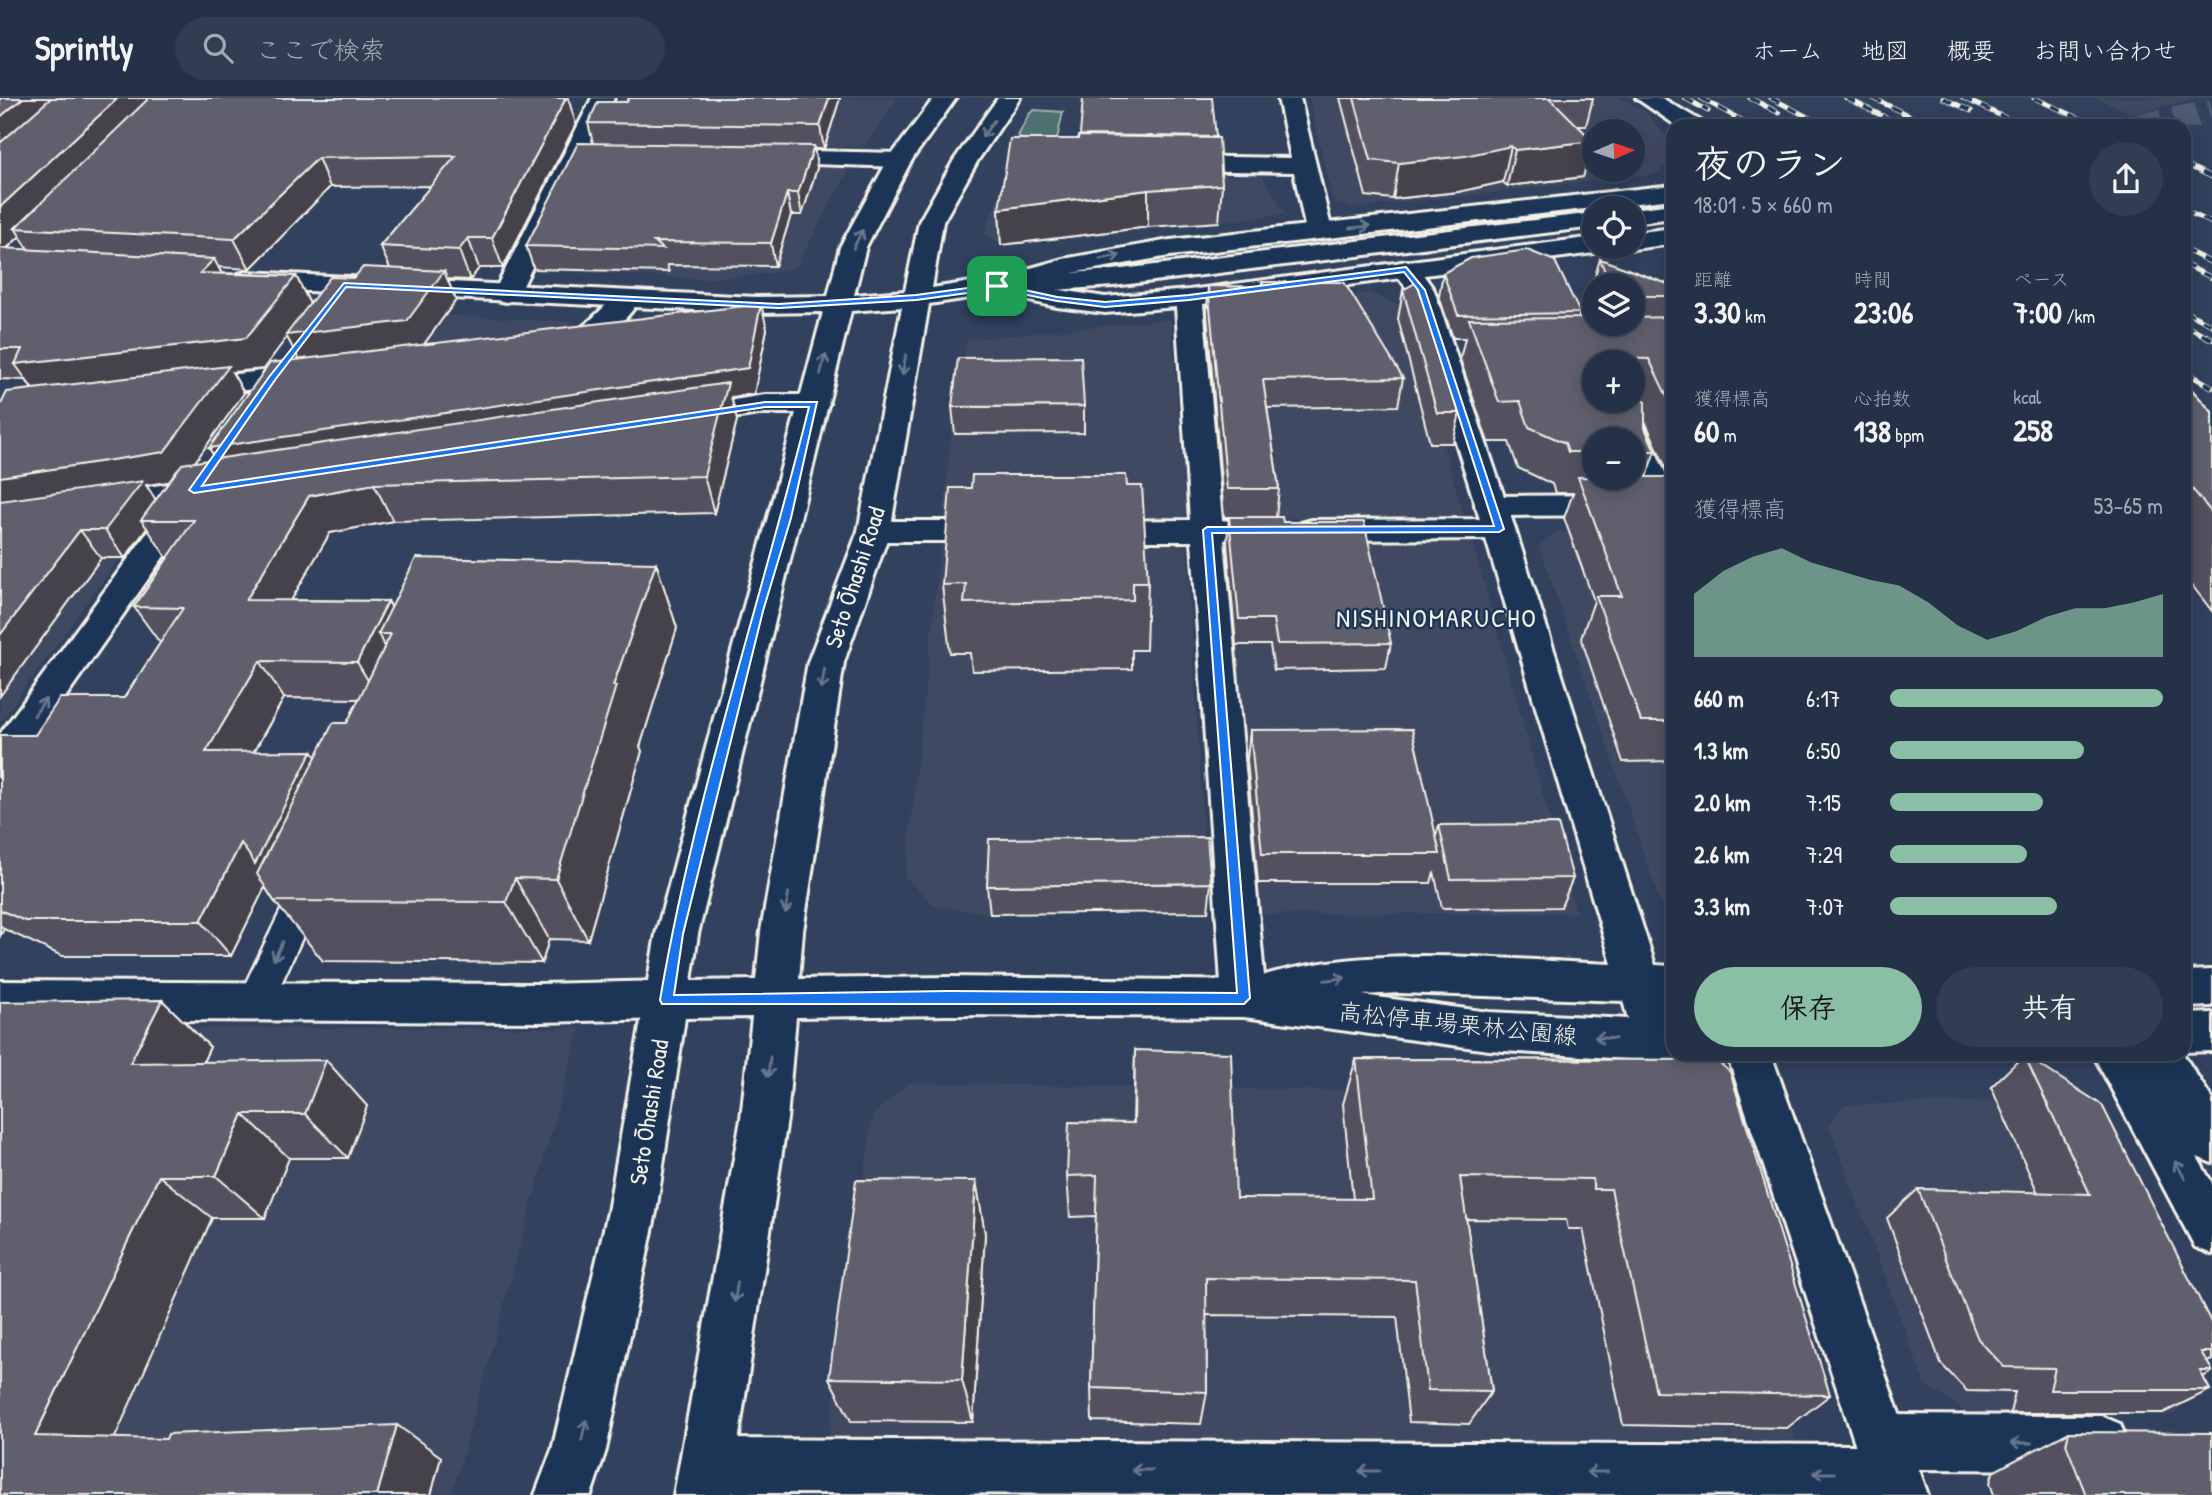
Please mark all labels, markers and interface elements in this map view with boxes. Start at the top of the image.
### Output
search box [175,17,665,80]
text: Sprintly [35,26,133,70]
icon: search [199,29,237,67]
text: ここで検索 [255,32,385,67]
text: ホーム [1752,34,1823,66]
text: 地図 [1861,34,1909,66]
text: 概要 [1947,34,1995,66]
text: お問い合わせ [2033,34,2177,66]
one-way arrow [981,119,995,138]
north arrow [1582,119,1645,182]
map controls [1582,119,1645,490]
text: 夜のラン [1694,137,1846,189]
button: share [2089,142,2163,216]
text: 18:01 · 5 × 660 m [1694,189,1833,220]
button: locate [1582,196,1645,259]
one-way arrow [1348,220,1371,233]
one-way arrow [852,229,865,250]
one-way arrow [1098,250,1121,264]
pin [967,256,1027,316]
text: 距離 [1694,266,1732,292]
text: 時間 [1854,266,1892,292]
text: ペース [2013,266,2069,292]
icon: arrive [978,267,1016,305]
button: layers [1582,273,1645,336]
text: 3.30 [1694,292,1741,332]
text: 23:06 [1854,292,1914,332]
text: 7:00 [2013,292,2062,332]
text: km [1741,303,1766,329]
text: /km [2062,303,2095,329]
button: + [1582,350,1645,413]
one-way arrow [817,353,830,376]
one-way arrow [897,353,910,376]
text: kcal [2013,384,2041,410]
text: 獲得標高 [1694,385,1770,411]
text: 心拍数 [1854,385,1911,411]
text: 258 [2013,410,2053,450]
text: 60 [1694,411,1719,451]
text: 138 [1854,411,1891,451]
text: m [1719,422,1737,448]
text: bpm [1891,422,1924,448]
button: − [1582,427,1645,490]
text: 53–65 m [2093,490,2163,521]
text: 獲得標高 [1694,493,1786,524]
street label: Seto Ōhashi Road [816,502,892,652]
district label: NISHINOMARUCHO [1336,600,1538,635]
one-way arrow [816,667,829,690]
text: 660 m [1694,683,1744,714]
text: 6:17 [1806,683,1840,714]
one-way arrow [32,698,47,717]
text: 1.3 km [1694,735,1748,766]
text: 6:50 [1806,735,1841,766]
text: 2.0 km [1694,787,1750,818]
text: 7:15 [1806,787,1841,818]
text: 2.6 km [1694,839,1749,870]
text: 7:29 [1806,839,1842,870]
one-way arrow [780,891,793,914]
text: 3.3 km [1694,891,1750,922]
text: 7:07 [1806,891,1844,922]
one-way arrow [271,940,285,961]
button: 保存 [1694,967,1922,1047]
button: 共有 [1936,967,2163,1047]
one-way arrow [1323,973,1346,986]
street label: 高松停車場栗林公園線 [1337,995,1579,1051]
one-way arrow [1594,1031,1617,1044]
street label: Seto Ōhashi Road [621,1037,675,1187]
one-way arrow [762,1055,775,1077]
one-way arrow [2172,1160,2186,1181]
one-way arrow [729,1280,742,1302]
one-way arrow [577,1419,591,1442]
one-way arrow [2010,1436,2033,1450]
one-way arrow [1130,1463,1153,1477]
one-way arrow [1358,1464,1381,1478]
one-way arrow [1585,1465,1608,1479]
one-way arrow [1813,1466,1836,1480]

